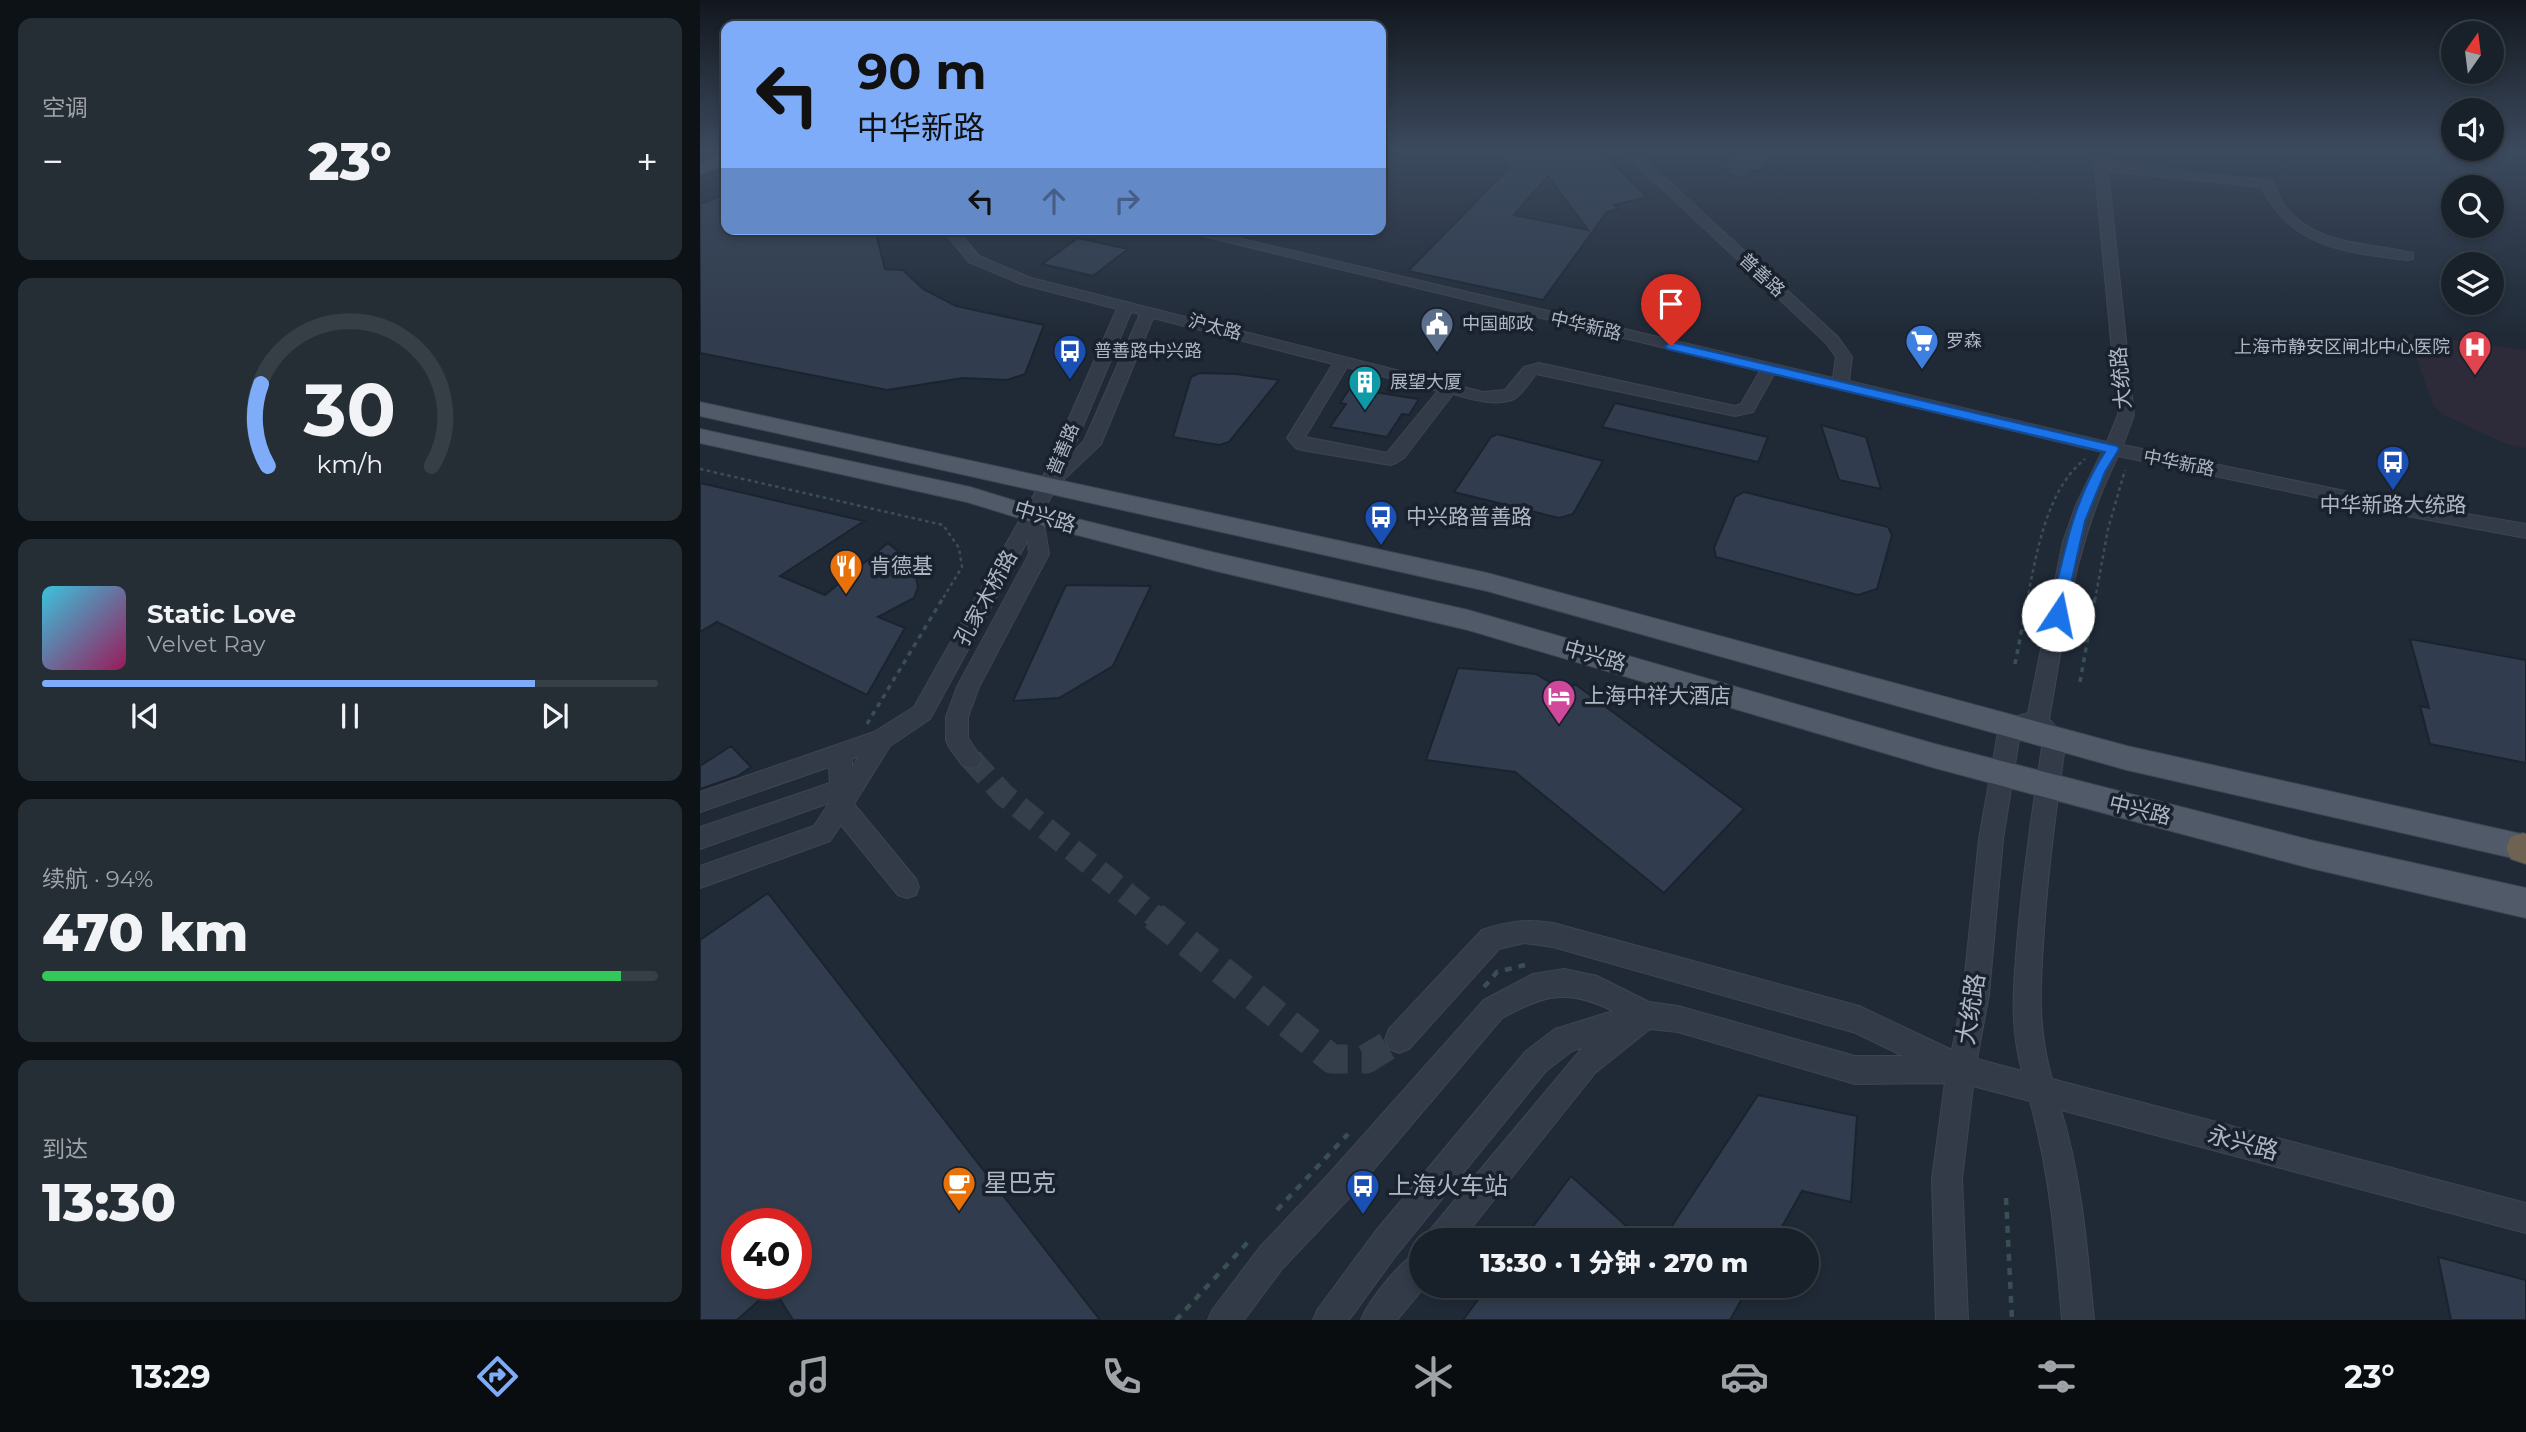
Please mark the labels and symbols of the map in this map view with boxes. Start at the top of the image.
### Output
north arrow [2441,21,2504,84]
street label: 普善路 [1735,249,1789,301]
pin [1641,274,1701,346]
public building icon: 中国邮政 [1418,305,1456,354]
street label: 中华新路 [1548,307,1624,345]
street label: 沪太路 [1186,309,1244,345]
place label: 中国邮政 [1462,313,1534,335]
supermarket icon: 罗森 [1903,322,1941,371]
hospital icon: 上海市静安区闸北中心医院 [2456,328,2494,377]
place label: 罗森 [1946,330,1982,352]
bus stop icon: 普善路中兴路 [1051,332,1089,381]
place label: 上海市静安区闸北中心医院 [2234,336,2450,358]
place label: 普善路中兴路 [1094,340,1202,362]
street label: 大统路 [2105,346,2136,411]
building icon: 展望大厦 [1346,363,1384,412]
place label: 展望大厦 [1390,371,1462,393]
street label: 普善路 [1042,420,1084,478]
bus stop icon: 中华新路大统路 [2374,443,2412,492]
street label: 中华新路 [2142,445,2216,481]
place label: 中华新路大统路 [2320,492,2467,517]
street label: 中兴路 [1011,495,1079,538]
bus stop icon: 中兴路普善路 [1362,498,1400,547]
place label: 中兴路普善路 [1406,504,1532,529]
street label: 孔家木桥路 [949,546,1022,650]
restaurant icon: 肯德基 [827,547,865,596]
place label: 肯德基 [870,553,933,578]
position arrow [2021,578,2095,652]
street label: 中兴路 [1561,635,1629,676]
hotel icon: 上海中祥大酒店 [1540,677,1578,726]
place label: 上海中祥大酒店 [1584,683,1731,708]
street label: 中兴路 [2107,790,2174,829]
street label: 大统路 [1951,971,1990,1047]
street label: 永兴路 [2205,1119,2282,1166]
cafe icon: 星巴克 [940,1164,978,1213]
bus stop icon: 上海火车站 [1344,1167,1382,1216]
place label: 星巴克 [984,1168,1056,1197]
place label: 上海火车站 [1388,1171,1508,1200]
speed limit sign: 40 [721,1208,812,1299]

